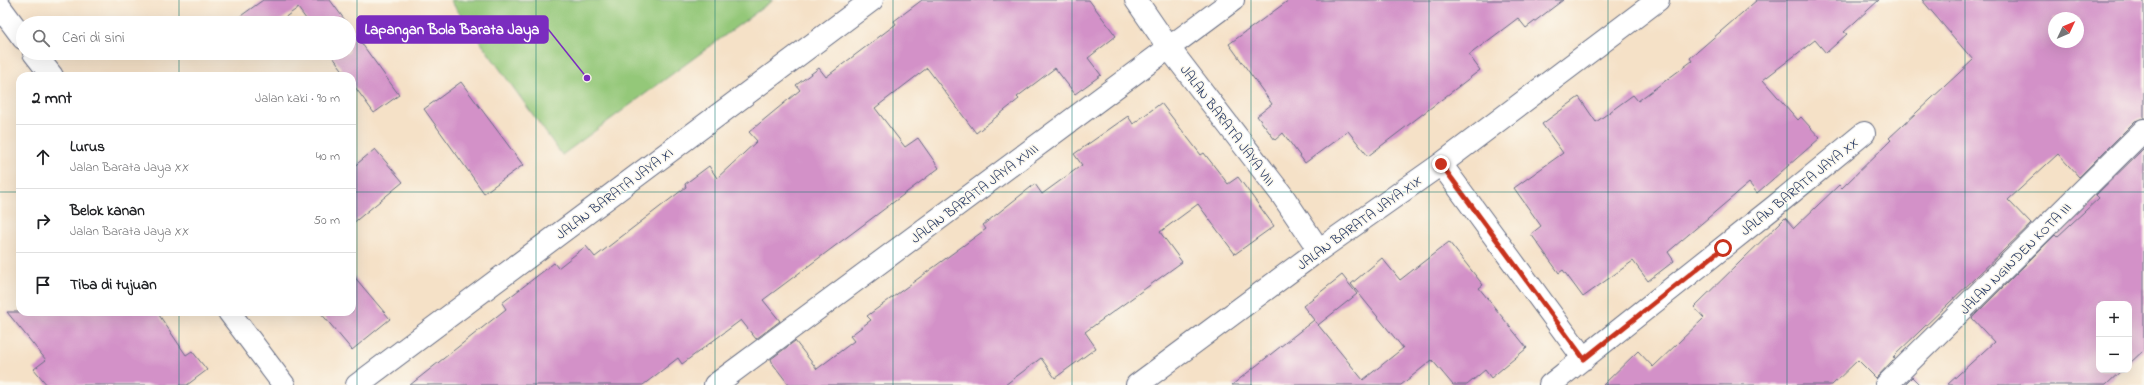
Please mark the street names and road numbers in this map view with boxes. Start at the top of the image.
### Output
street label: JALAN BARATA JAYA VIII [1174,61,1279,191]
street label: JALAN BARATA JAYA XX [1736,133,1864,242]
street label: JALAN BARATA JAYA XVIII [907,139,1043,249]
street label: JALAN BARATA JAYA XI [552,143,678,245]
street label: JALAN BARATA JAYA XIX [1293,171,1427,276]
street label: JALAN NGINDEN KOTA III [1955,198,2077,320]

